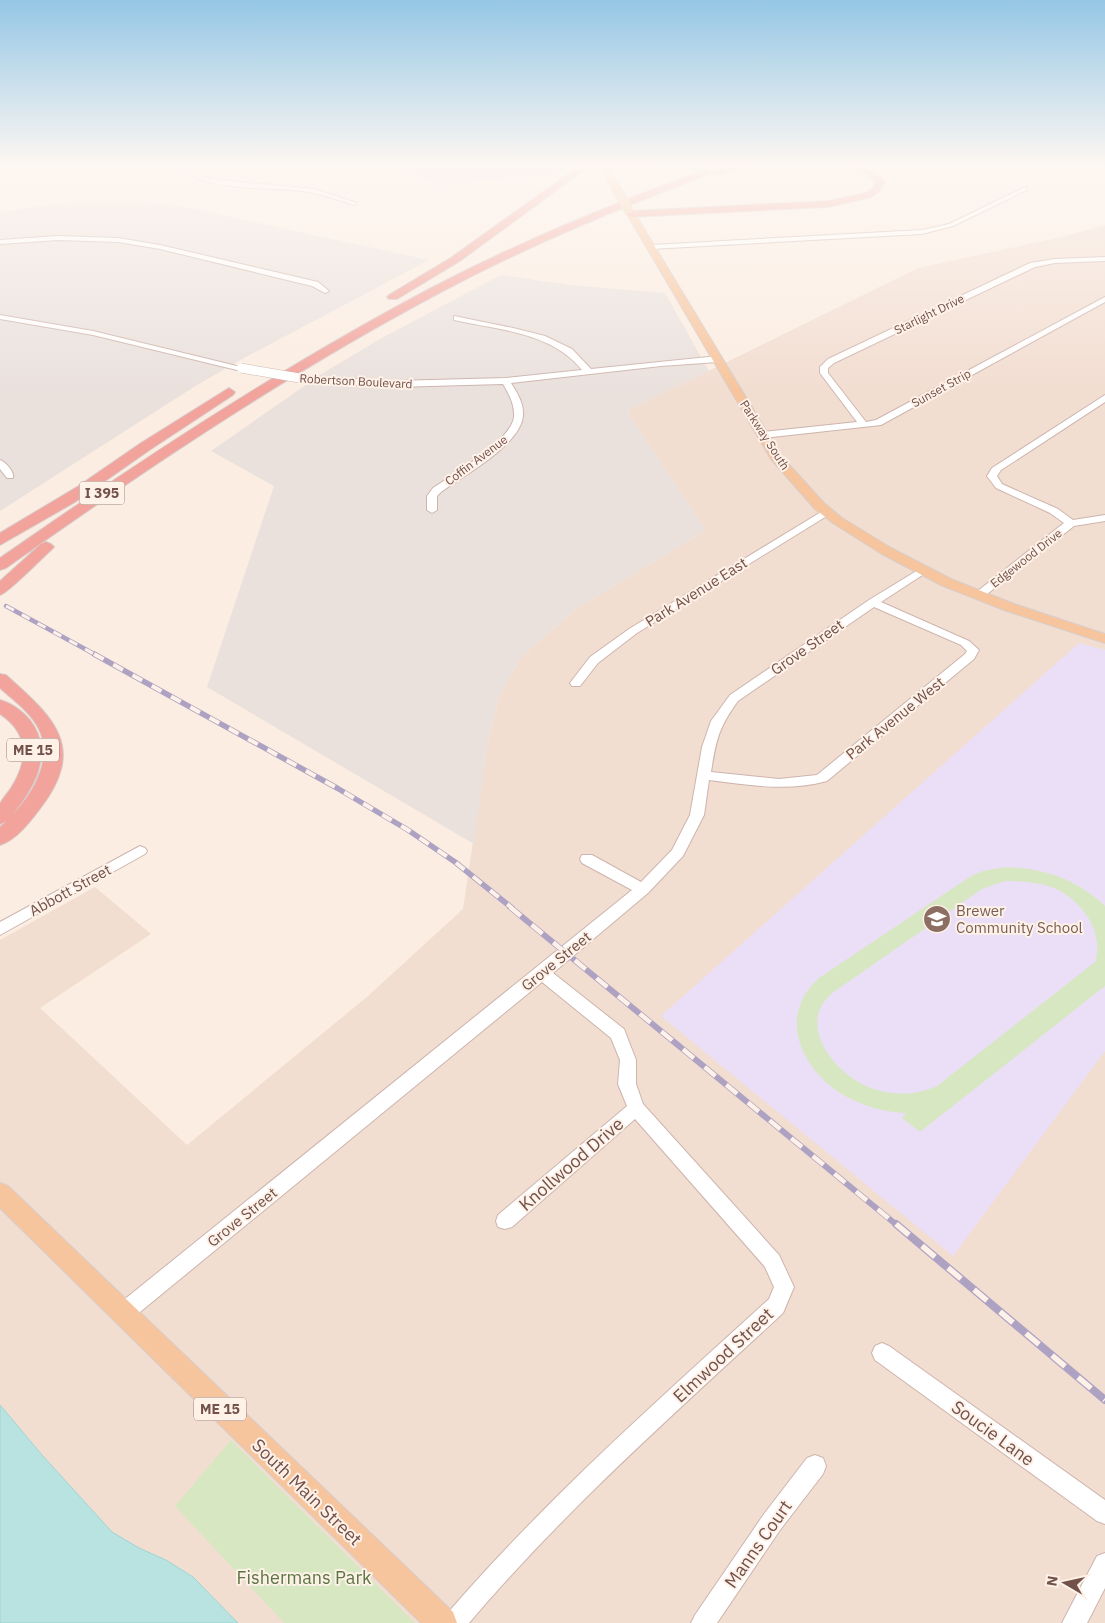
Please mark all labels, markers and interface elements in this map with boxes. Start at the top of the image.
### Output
street label: Starlight Drive [891,290,967,337]
street label: Sunset Strip [909,366,973,410]
street label: Robertson Boulevard [299,371,413,391]
street label: Parkway South [737,397,793,473]
street label: Coffin Avenue [442,431,511,488]
road number: I 395 [80,482,124,504]
street label: Edgewood Drive [987,525,1065,591]
street label: Park Avenue East [641,553,751,631]
street label: Grove Street [767,615,847,679]
street label: Park Avenue West [842,672,948,764]
road number: ME 15 [7,738,59,762]
street label: Abbott Street [26,860,114,920]
place label: Brewer Community School [956,901,1083,937]
school or university icon: Brewer Community School [922,904,952,934]
street label: Grove Street [517,927,595,995]
street label: Knollwood Drive [514,1112,628,1216]
street label: Grove Street [203,1183,281,1251]
street label: Elmwood Street [668,1303,778,1407]
street label: Soucie Lane [947,1395,1039,1471]
road number: ME 15 [194,1398,246,1420]
street label: South Main Street [247,1434,367,1550]
street label: Manns Court [719,1496,797,1592]
north arrow [1040,1558,1090,1608]
park label: Fishermans Park [236,1566,372,1589]
text: N [1042,1575,1062,1587]

